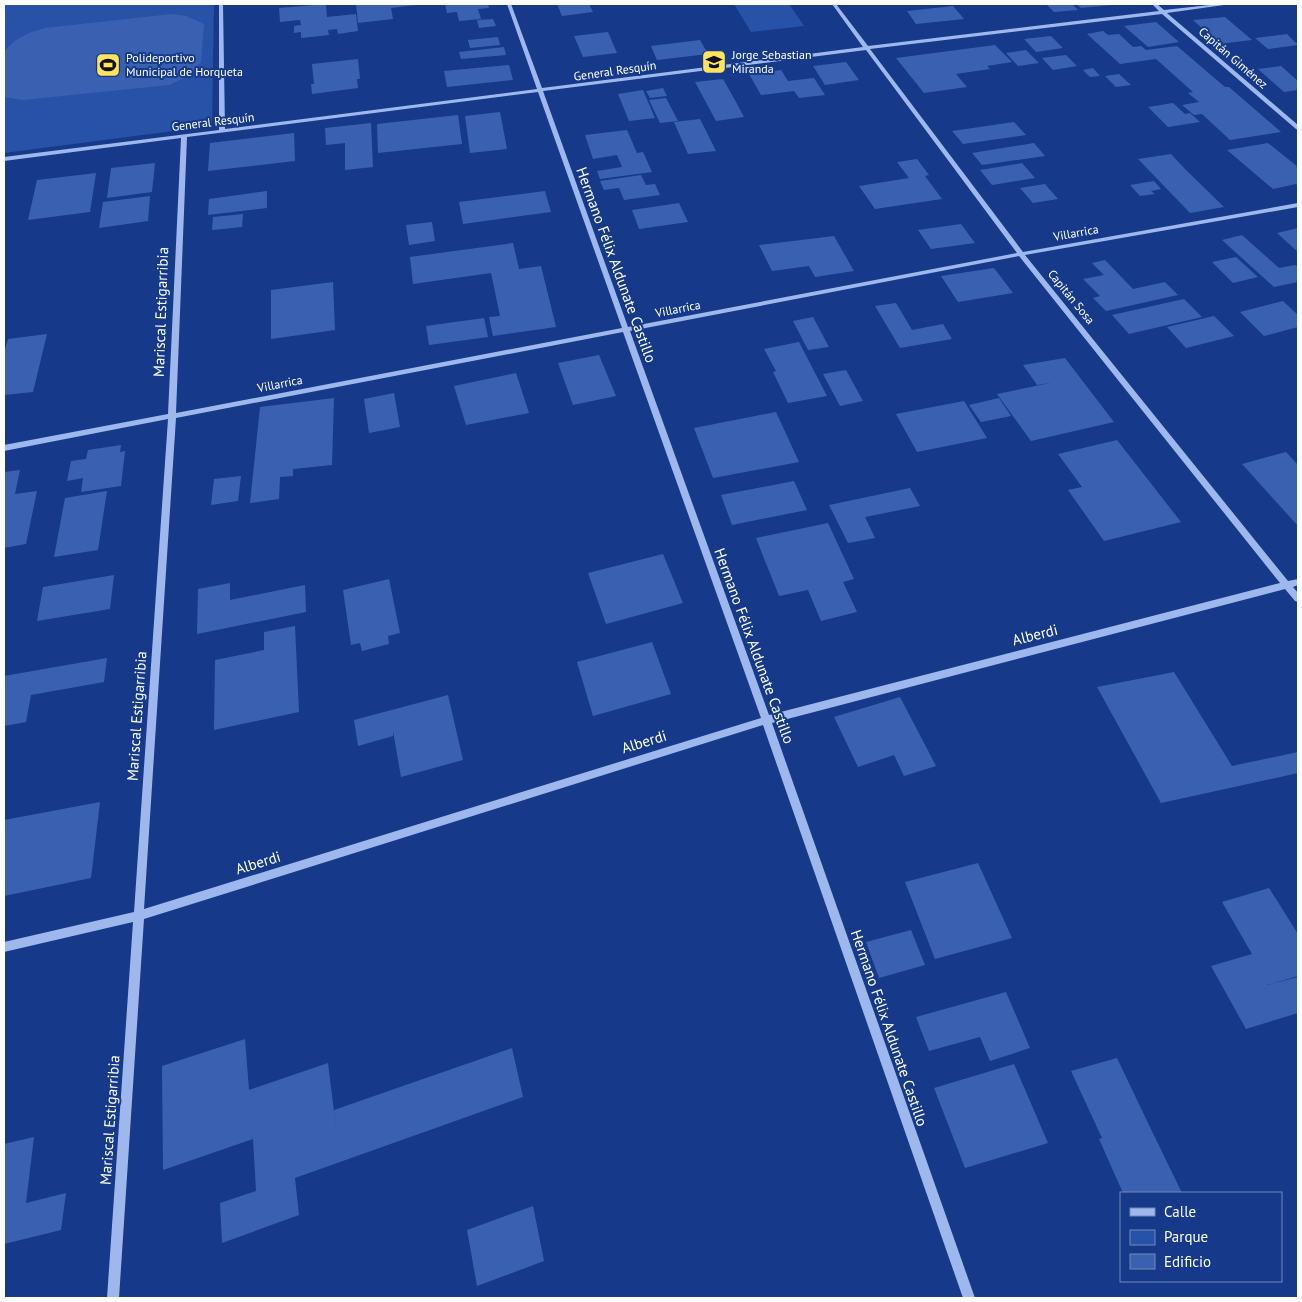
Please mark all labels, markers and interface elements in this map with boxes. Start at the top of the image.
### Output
street label: Capitán Giménez [1196,24,1271,92]
place label: Jorge Sebastian Miranda [731,47,812,76]
school or university icon: Jorge Sebastian Miranda [701,49,727,75]
place label: Polideportivo Municipal de Horqueta [126,50,243,79]
sports icon: Polideportivo Municipal de Horqueta [95,52,121,78]
street label: General Resquín [573,57,657,84]
street label: General Resquín [171,109,255,134]
street label: Hermano Félix Aldunate Castillo [572,164,661,365]
street label: Villarrica [1051,221,1100,244]
street label: Mariscal Estigarribia [149,247,172,377]
street label: Capitán Sosa [1045,266,1098,327]
street label: Villarrica [653,297,702,320]
street label: Villarrica [255,372,304,395]
street label: Hermano Félix Aldunate Castillo [710,545,799,746]
street label: Alberdi [1010,620,1060,649]
street label: Mariscal Estigarribia [122,650,151,782]
street label: Alberdi [619,726,669,757]
street label: Alberdi [233,847,283,878]
street label: Hermano Félix Aldunate Castillo [847,927,932,1129]
street label: Mariscal Estigarribia [95,1054,124,1186]
legend [1120,1192,1282,1282]
text: Calle [1164,1202,1196,1221]
text: Parque [1164,1227,1208,1246]
text: Edificio [1164,1252,1211,1271]

